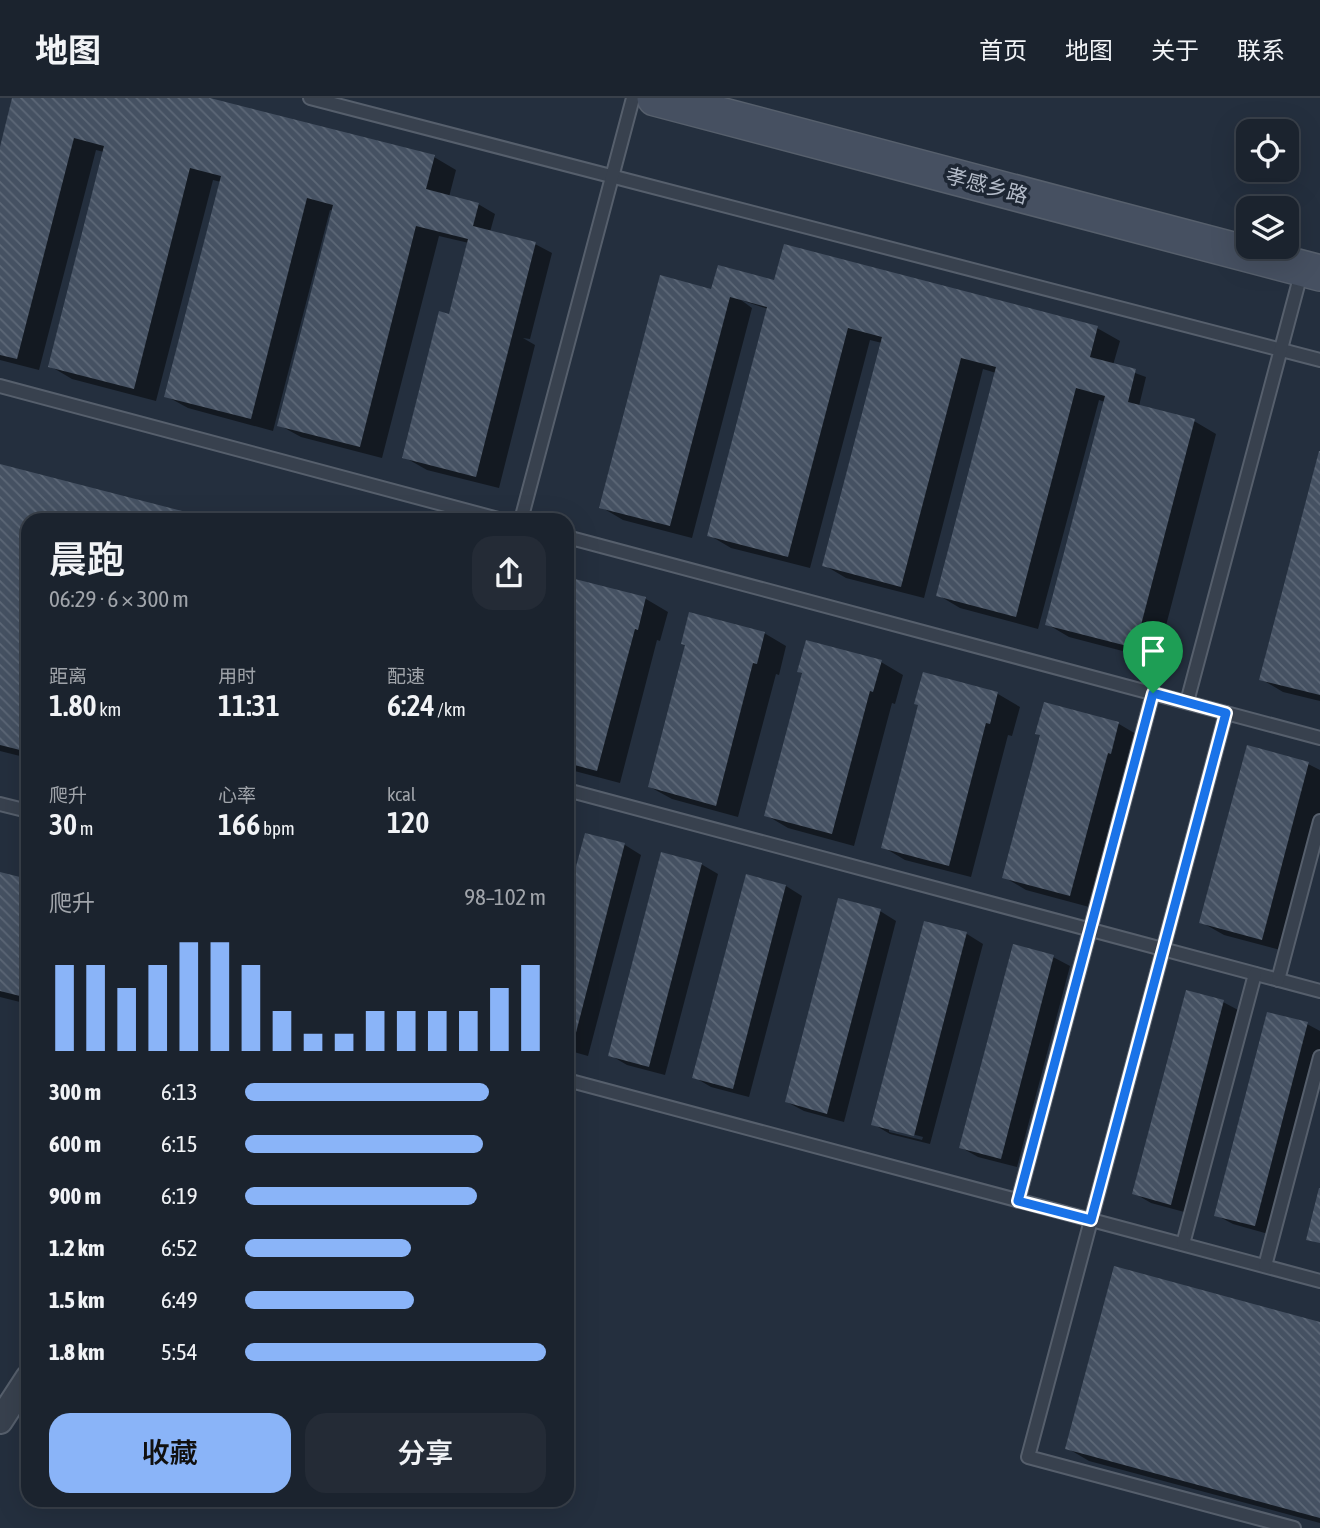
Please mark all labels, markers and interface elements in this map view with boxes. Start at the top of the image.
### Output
text: 地图 [35,31,101,69]
text: 首页 [979,37,1027,64]
text: 地图 [1065,37,1113,64]
text: 关于 [1151,37,1199,64]
text: 联系 [1237,37,1285,64]
map controls [1236,119,1299,259]
button: locate [1236,119,1299,182]
street label: 孝感乡路 [943,163,1031,207]
button: layers [1236,196,1299,259]
button: share [472,536,546,610]
text: 晨跑 [49,538,125,581]
text: 06:29 · 6 × 300 m [49,586,189,612]
pin [1123,621,1183,693]
icon: arrive [1134,632,1172,670]
text: 距离 [49,665,87,687]
text: 用时 [218,665,256,687]
text: 配速 [387,665,425,687]
text: 1.80 [49,688,97,722]
text: 11:31 [218,688,280,722]
text: 6:24 [387,688,435,722]
text: km [97,698,121,720]
text: /km [435,698,466,720]
text: kcal [387,783,416,805]
text: 爬升 [49,784,87,806]
text: 心率 [218,784,256,806]
text: 120 [387,805,429,839]
text: 30 [49,807,77,841]
text: 166 [218,807,260,841]
text: m [77,817,94,839]
text: bpm [260,817,295,839]
text: 98–102 m [464,884,546,910]
text: 爬升 [49,890,95,916]
text: 300 m [49,1079,101,1105]
text: 6:13 [161,1079,198,1105]
text: 600 m [49,1131,101,1157]
text: 6:15 [161,1131,198,1157]
text: 900 m [49,1183,101,1209]
text: 6:19 [161,1183,198,1209]
text: 1.2 km [49,1235,105,1261]
text: 6:52 [161,1235,198,1261]
text: 1.5 km [49,1287,105,1313]
text: 6:49 [161,1287,198,1313]
text: 1.8 km [49,1339,105,1365]
text: 5:54 [161,1339,198,1365]
button: 收藏 [49,1413,291,1493]
button: 分享 [305,1413,546,1493]

